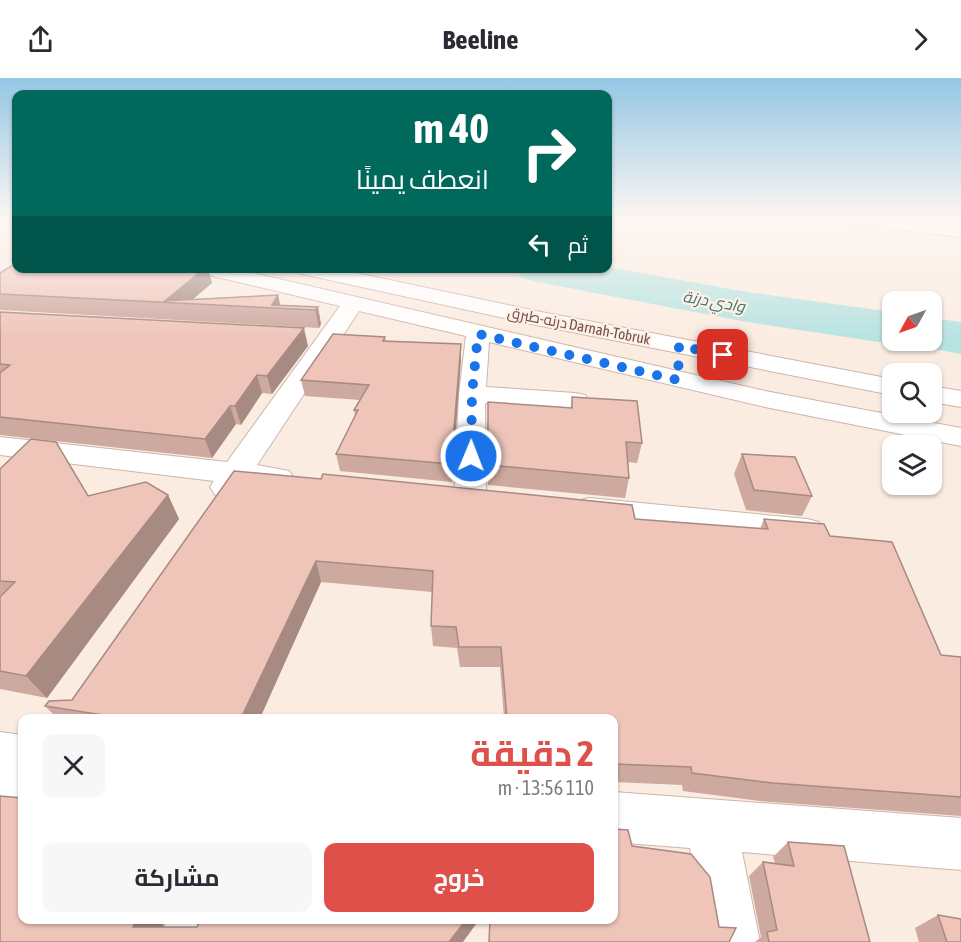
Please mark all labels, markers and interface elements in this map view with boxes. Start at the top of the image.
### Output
icon: share [24,23,57,56]
icon: forward [904,23,937,56]
text: Beeline [443,24,518,55]
text: 40 m [414,104,489,152]
icon: right [510,114,588,192]
text: انعطف يمينًا [356,164,489,195]
icon: left [523,228,556,261]
text: ثم [568,232,588,258]
water label: وادي درنة [681,287,748,319]
north arrow [882,291,942,351]
map controls [882,291,942,495]
street label: درنه-طبرق Darnah-Tobruk [506,303,652,350]
pin [697,329,748,380]
icon: arrive [706,338,739,371]
button: search [882,363,942,423]
position arrow [439,424,503,488]
button: layers [882,435,942,495]
text: 2 دقيقة [470,732,594,774]
button: close [42,734,105,797]
text: 110 m · 13:56 [498,776,594,799]
button: مشاركة [42,843,312,912]
button: خروج [324,843,594,912]

